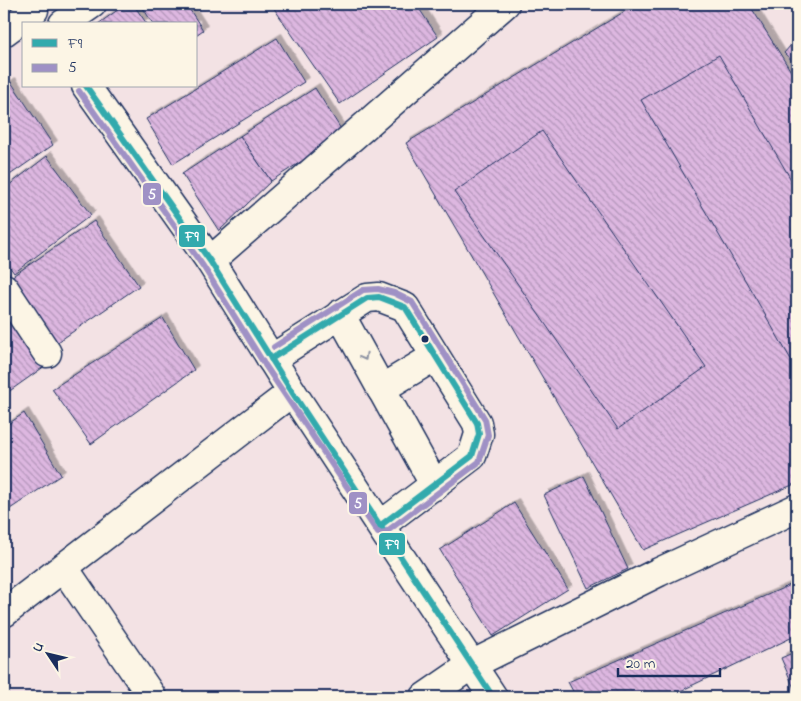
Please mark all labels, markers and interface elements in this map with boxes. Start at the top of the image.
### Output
legend [22,22,198,88]
text: F9 [67,33,83,55]
text: 5 [68,57,77,79]
line badge: 5 [142,182,162,206]
text: 5 [148,185,156,206]
line badge: F9 [178,224,206,248]
text: F9 [184,227,199,248]
unlabelled marker [420,334,430,344]
one-way arrow [357,351,367,360]
line badge: 5 [348,491,368,515]
text: 5 [354,494,362,515]
line badge: F9 [378,532,406,556]
text: F9 [384,535,399,556]
north arrow [22,628,72,678]
text: U [27,638,50,657]
scale bar [618,646,721,678]
text: 20 m [626,653,656,675]

